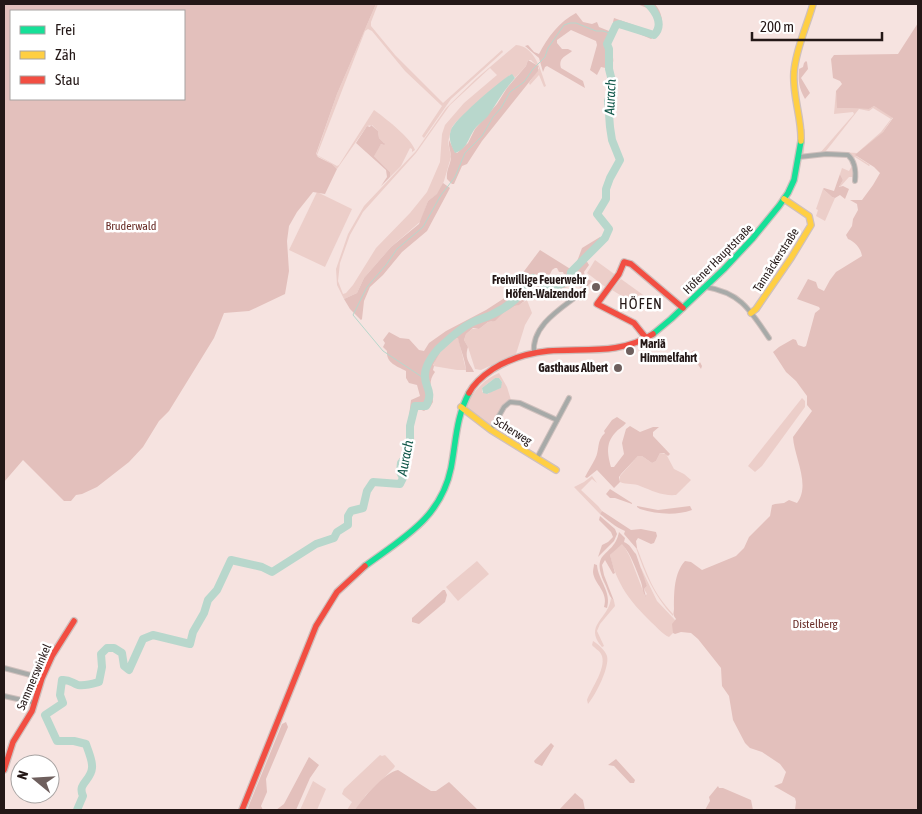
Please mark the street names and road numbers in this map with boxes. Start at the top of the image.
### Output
street label: Höfener Hauptstraße [680,221,756,297]
street label: Tannäckerstraße [750,225,802,295]
street label: Scherweg [492,414,535,448]
street label: Sammerswinkel [14,641,55,712]

